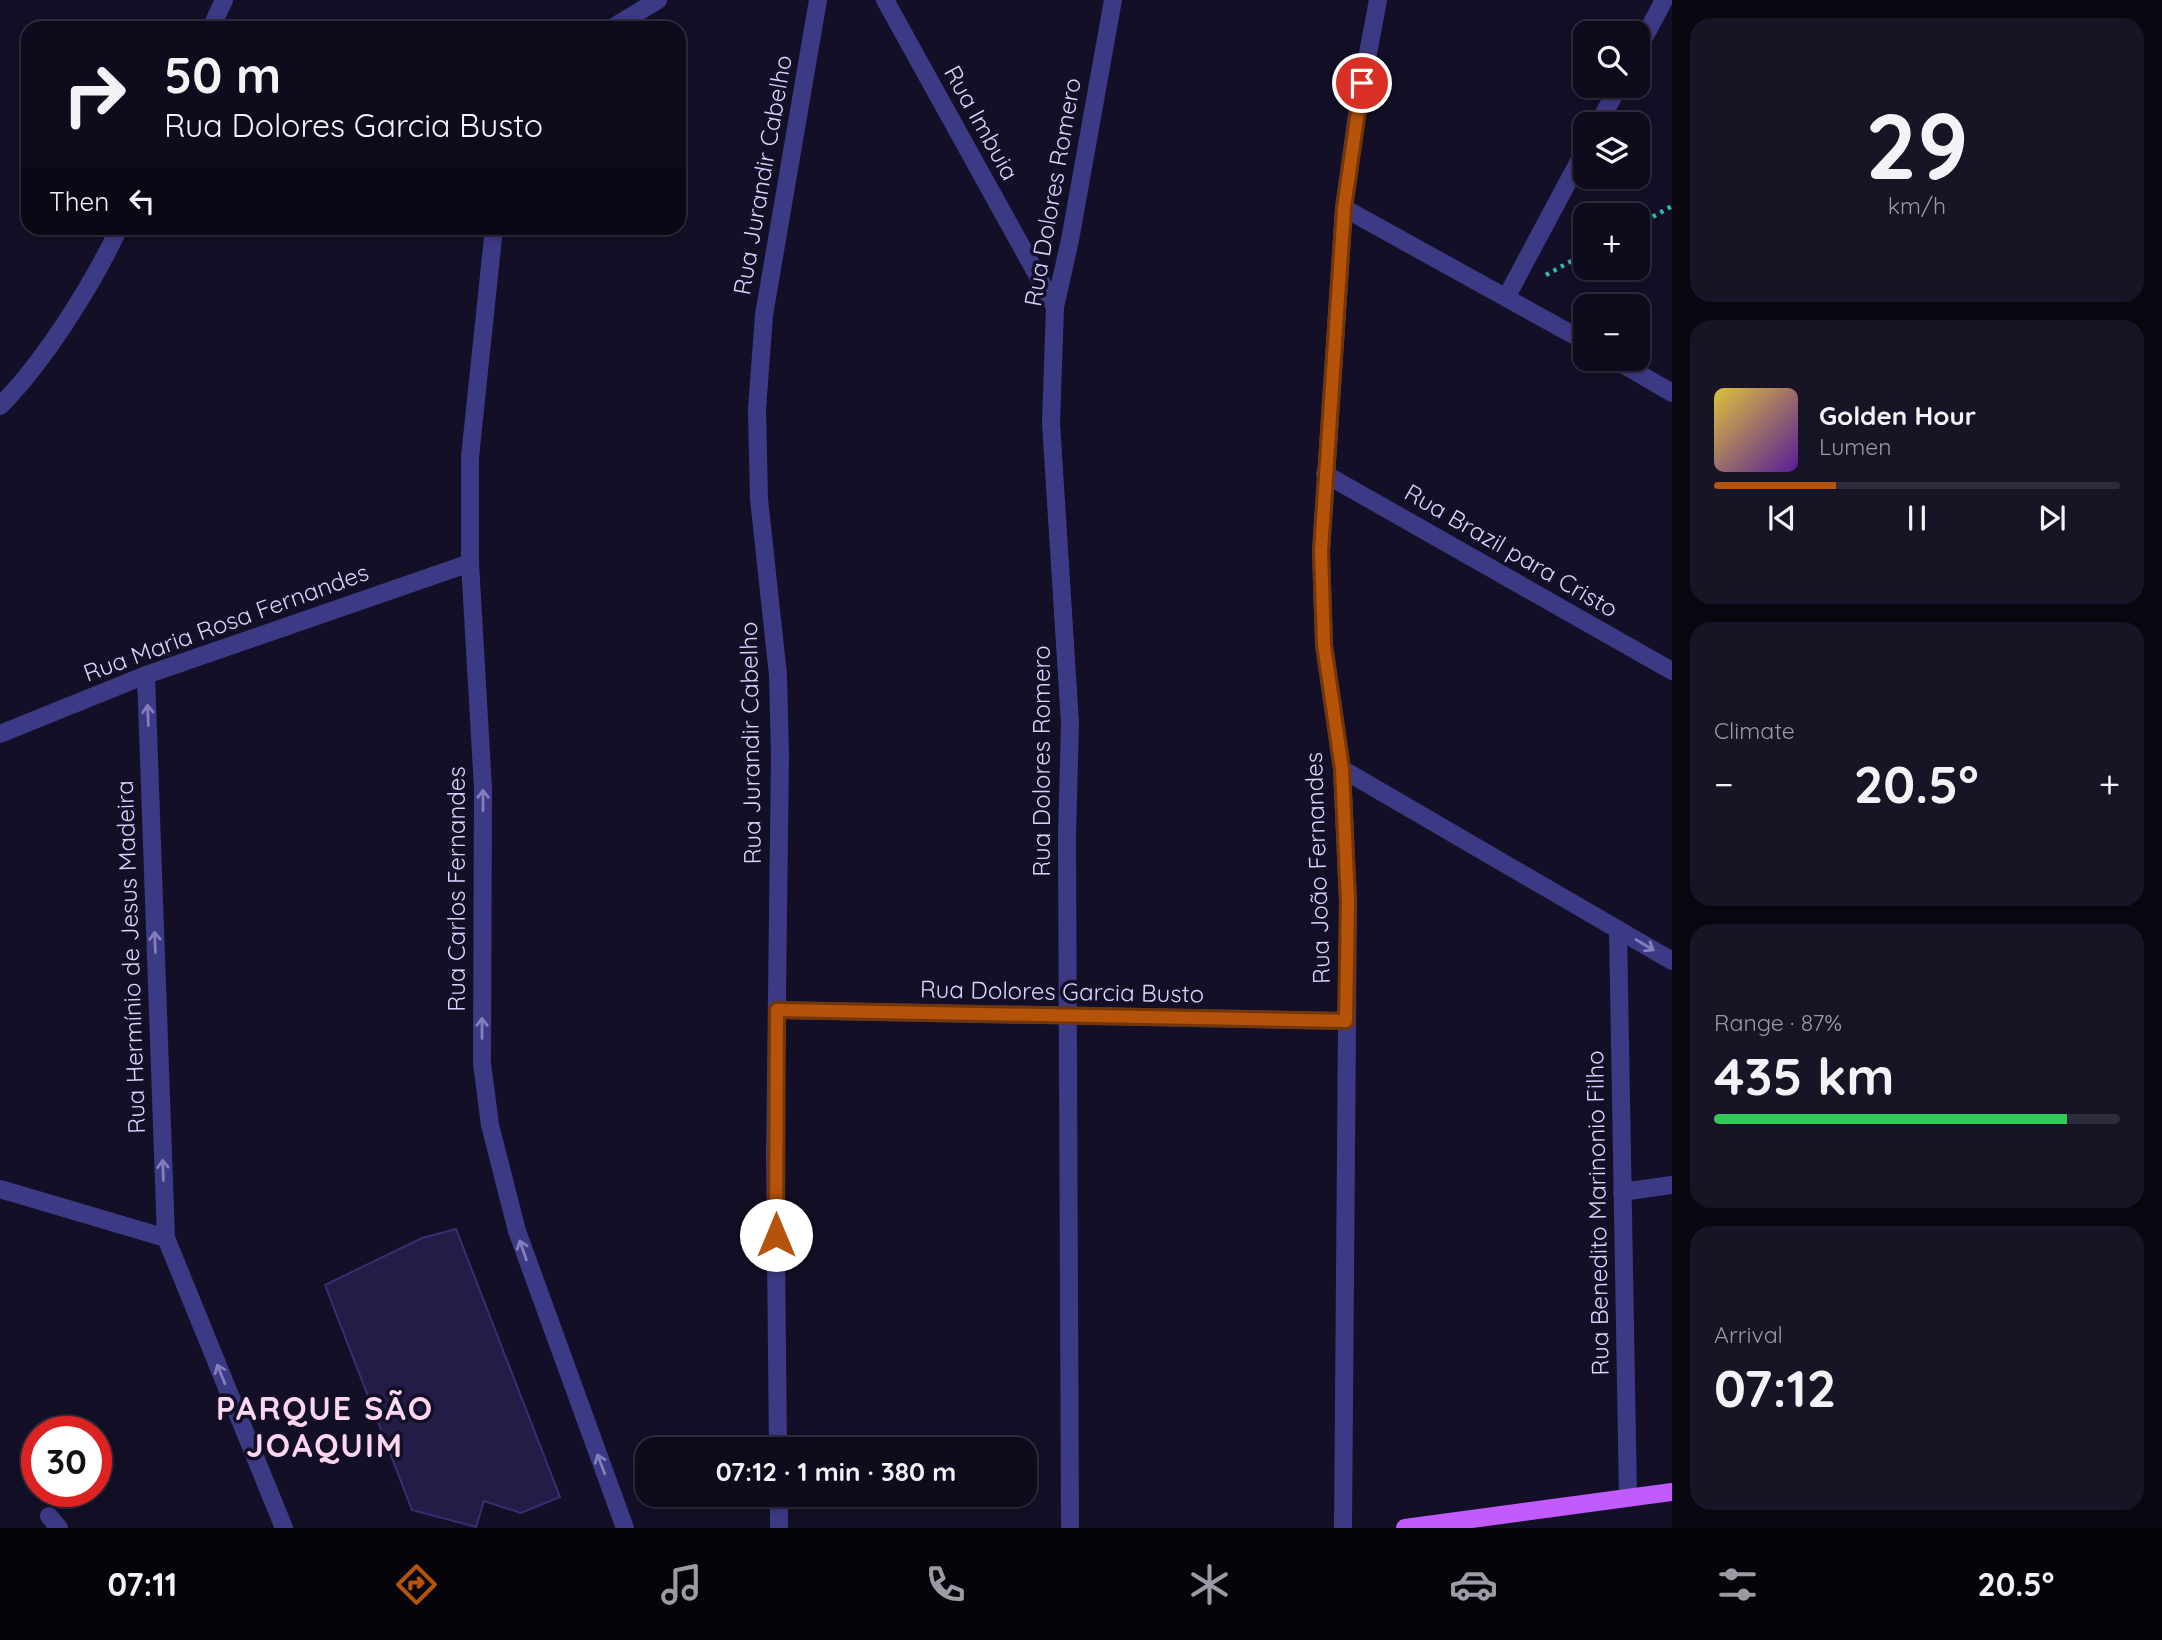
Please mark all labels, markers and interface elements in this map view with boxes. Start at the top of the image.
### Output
map controls [1573,21,1650,371]
button: search [1573,21,1650,98]
text: 50 m [164,44,281,105]
icon: right [49,49,140,140]
street label: Rua Jurandir Cabelho [726,53,798,297]
pin [1332,53,1392,113]
street label: Rua Imbuia [938,60,1026,185]
icon: arrive [1343,64,1381,102]
street label: Rua Dolores Romero [1017,75,1087,308]
text: 29 [1865,88,1969,202]
text: Rua Dolores Garcia Busto [164,105,543,145]
button: layers [1573,112,1650,189]
icon: left [123,182,161,220]
text: Then [49,185,109,218]
text: km/h [1888,191,1946,220]
button: + [1573,203,1650,280]
button: − [1573,294,1650,371]
text: Golden Hour [1819,399,1976,432]
text: Lumen [1819,432,1892,461]
street label: Rua Brazil para Cristo [1399,477,1624,623]
icon: previous [1763,499,1801,537]
icon: pause [1898,499,1936,537]
icon: next [2033,499,2071,537]
street label: Rua Maria Rosa Fernandes [79,556,372,688]
street label: Rua Jurandir Cabelho [733,621,767,865]
street label: Rua Dolores Romero [1026,645,1056,877]
one-way arrow [141,704,154,727]
text: Climate [1714,716,1795,745]
text: 20.5° [1854,751,1979,816]
street label: Rua João Fernandes [1298,752,1336,985]
text: − [1714,760,1734,808]
text: + [2099,760,2120,808]
street label: Rua Carlos Fernandes [441,766,471,1012]
street label: Rua Hermínio de Jesus Madeira [109,780,151,1134]
one-way arrow [476,789,490,812]
one-way arrow [149,931,162,954]
one-way arrow [1635,938,1655,952]
street label: Rua Dolores Garcia Busto [920,974,1204,1008]
text: Range · 87% [1714,1008,1842,1037]
one-way arrow [475,1016,489,1039]
text: 435 km [1714,1043,1895,1108]
street label: Rua Benedito Marinonio Filho [1579,1050,1615,1376]
one-way arrow [157,1159,170,1182]
position arrow [739,1198,813,1272]
one-way arrow [516,1240,528,1262]
text: Arrival [1714,1320,1783,1349]
text: 07:12 [1714,1355,1836,1420]
one-way arrow [214,1364,227,1386]
district label: PARQUE SÃO JOAQUIM [216,1388,434,1465]
speed limit sign: 30 [21,1416,112,1507]
one-way arrow [594,1454,606,1476]
text: 07:12 · 1 min · 380 m [716,1455,956,1488]
icon: directions [392,1560,441,1609]
icon: music [657,1560,706,1609]
icon: phone [921,1560,970,1609]
icon: climate [1185,1560,1234,1609]
icon: car [1449,1560,1498,1609]
icon: filters [1713,1560,1762,1609]
text: 07:11 [108,1564,177,1604]
text: 20.5° [1977,1564,2054,1604]

